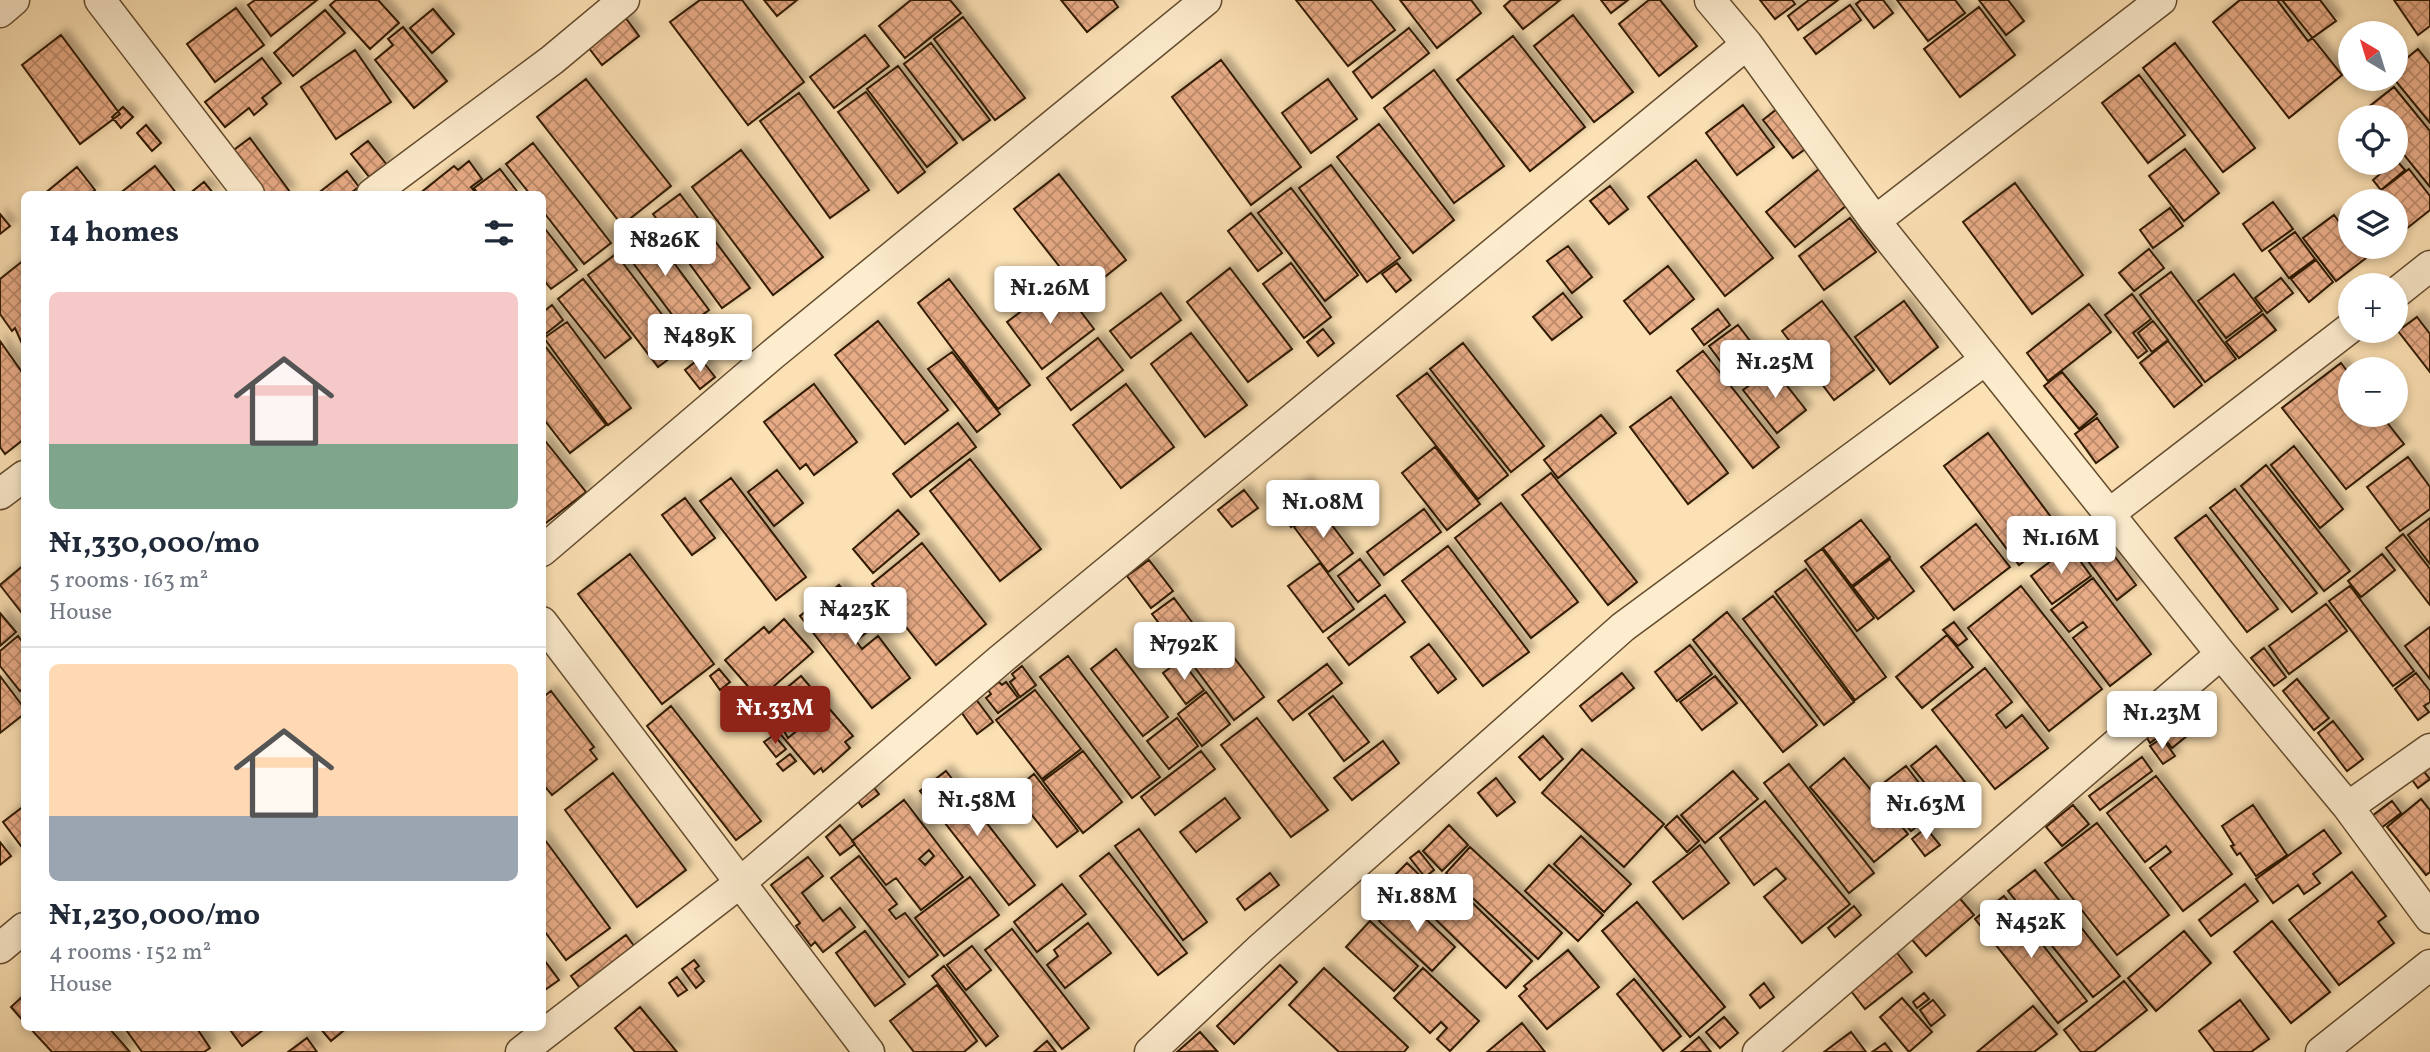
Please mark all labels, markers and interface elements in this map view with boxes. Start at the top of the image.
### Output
north arrow [2338,21,2408,91]
map controls [2338,21,2408,427]
button: locate [2338,105,2408,175]
button: layers [2338,189,2408,259]
text: 14 homes [49,212,179,254]
icon: filters [480,214,518,252]
pin: ₦826K [616,218,714,278]
text: ₦826K [630,225,700,257]
pin: ₦1.26M [993,266,1107,326]
text: ₦1.26M [1010,273,1090,305]
button: + [2338,273,2408,343]
pin: ₦489K [651,314,749,374]
text: ₦489K [664,321,736,353]
icon: home [221,338,347,464]
pin: ₦1.25M [1718,340,1832,400]
text: ₦1.25M [1736,347,1814,379]
button: − [2338,357,2408,427]
pin: ₦1.08M [1266,480,1380,540]
text: ₦1.08M [1282,487,1364,519]
pin: ₦1.16M [2004,516,2118,576]
text: ₦1,330,000/mo [49,523,260,565]
text: ₦1.16M [2023,523,2099,555]
text: 5 rooms · 163 m² [49,565,208,597]
pin: ₦423K [806,588,904,647]
text: ₦423K [820,594,890,626]
text: House [49,597,112,629]
pin: ₦792K [1135,622,1233,682]
text: ₦792K [1150,629,1218,661]
pin: ₦1.33M [718,686,832,746]
pin: ₦1.23M [2105,692,2219,751]
text: ₦1.33M [736,693,814,725]
text: ₦1.23M [2123,698,2201,730]
icon: home [221,710,347,836]
pin: ₦1.58M [920,778,1034,838]
pin: ₦1.63M [1869,782,1983,842]
text: ₦1.58M [938,785,1016,817]
text: ₦1.63M [1887,789,1965,821]
pin: ₦1.88M [1360,874,1474,934]
text: ₦1.88M [1377,881,1457,913]
text: ₦1,230,000/mo [49,895,260,937]
pin: ₦452K [1982,900,2080,960]
text: ₦452K [1996,907,2066,939]
text: 4 rooms · 152 m² [49,937,211,969]
text: House [49,969,112,1001]

